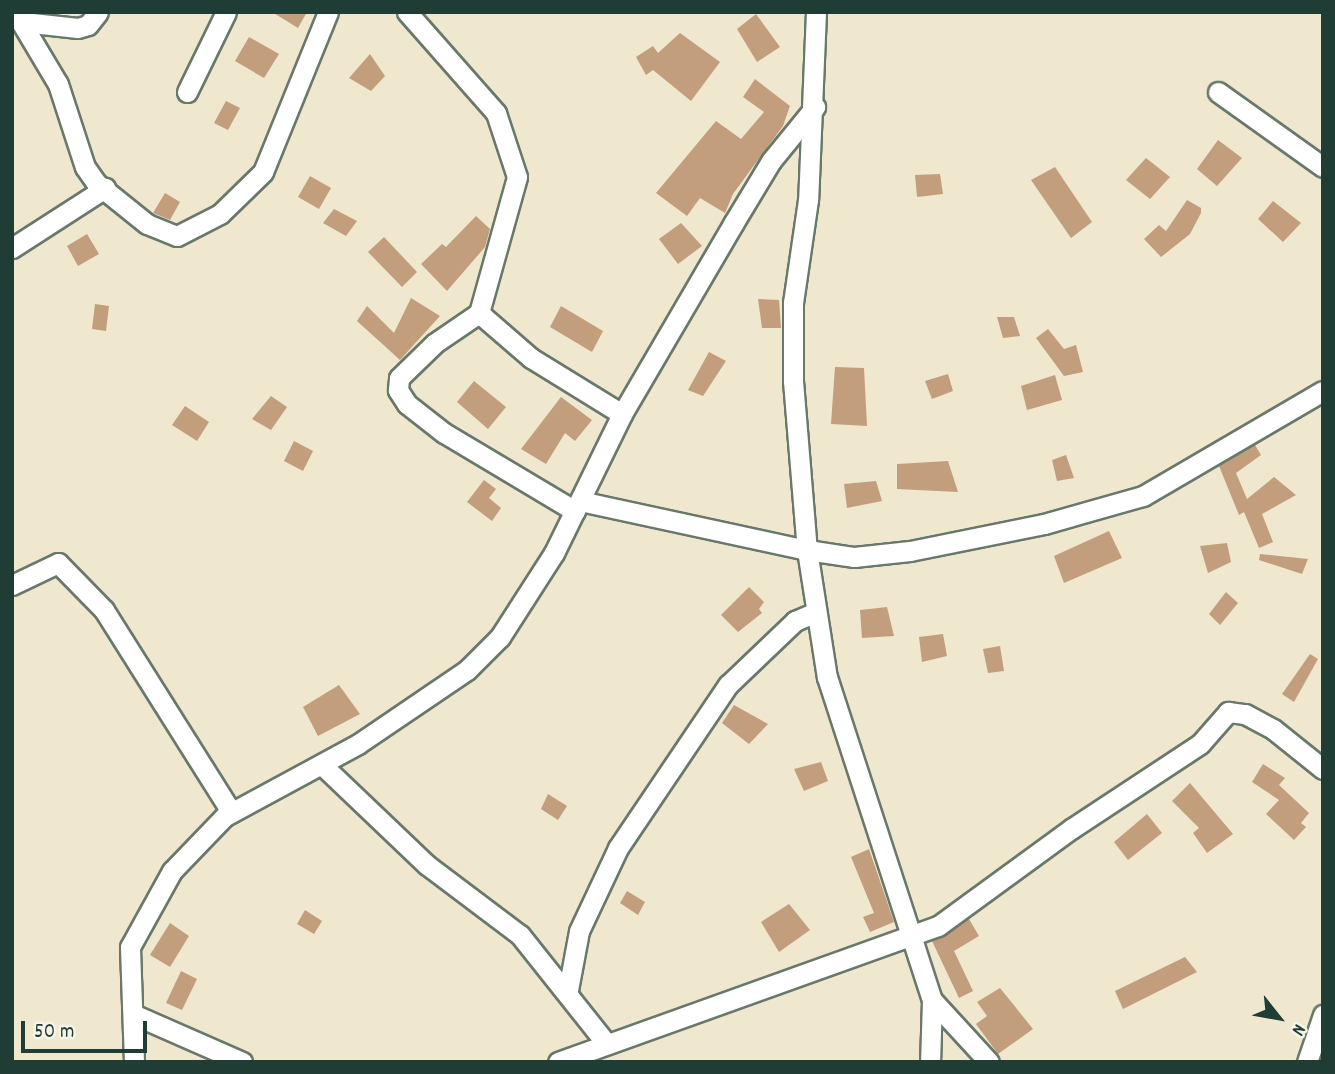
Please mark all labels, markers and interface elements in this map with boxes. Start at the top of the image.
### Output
north arrow [1244,983,1314,1053]
scale bar [24,1007,150,1052]
text: 50 m [34,1018,74,1048]
text: N [1283,1018,1311,1040]

